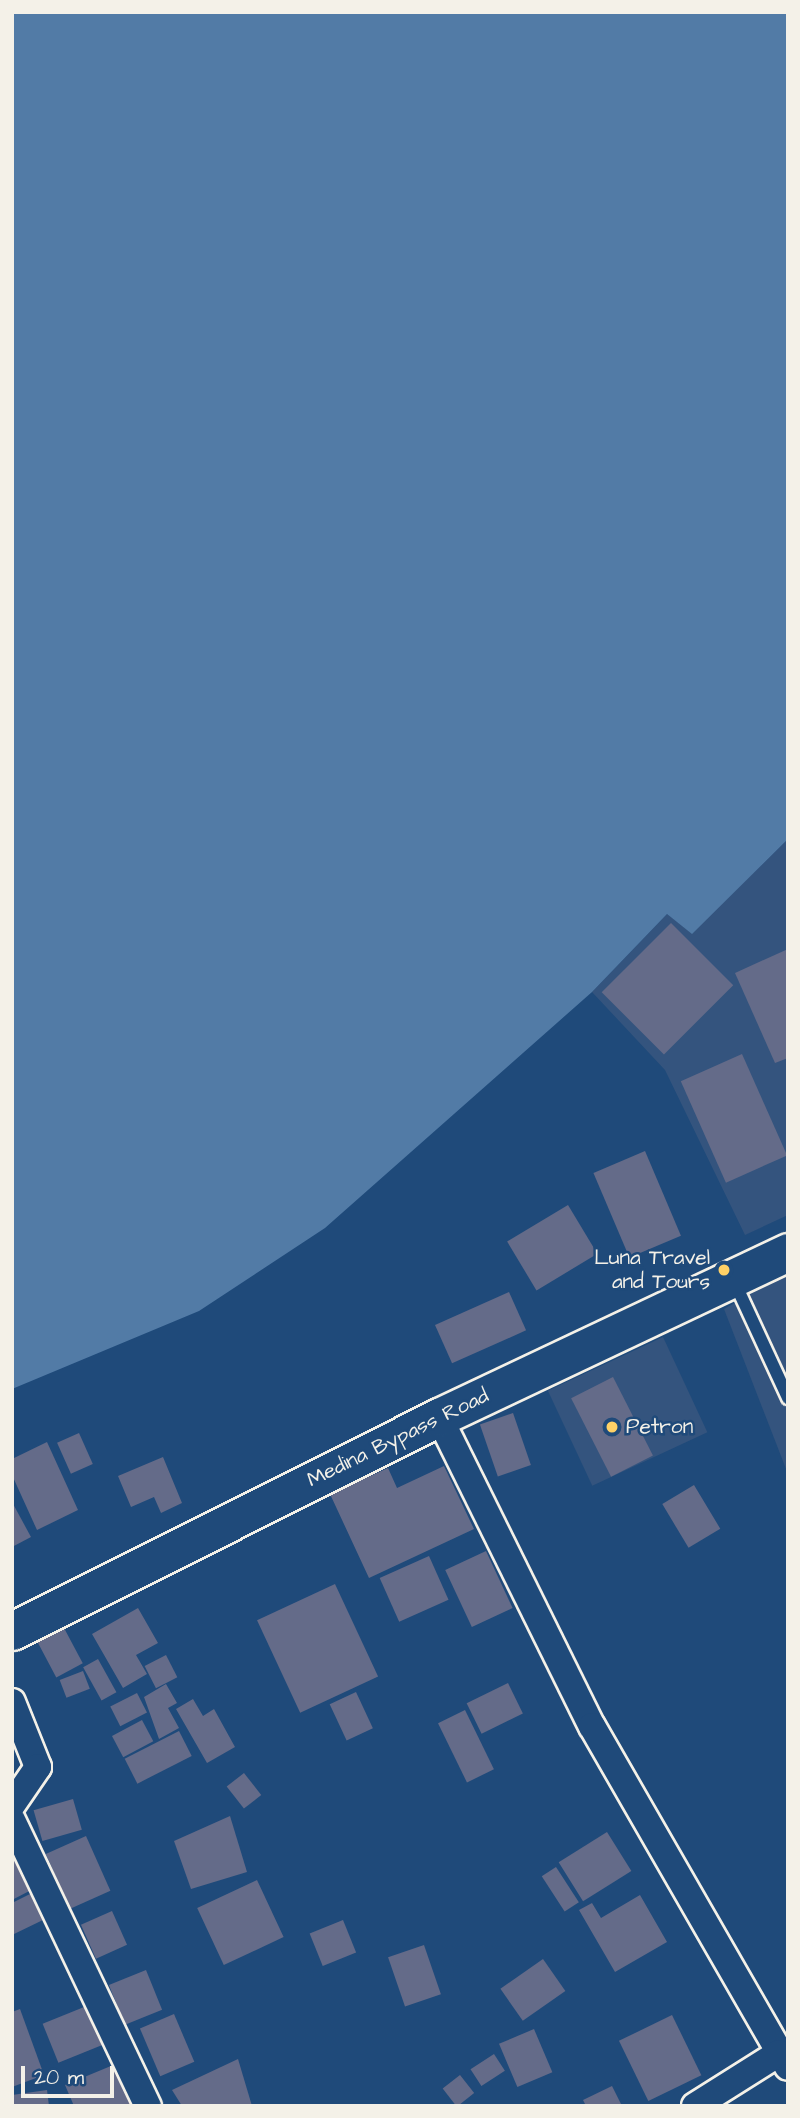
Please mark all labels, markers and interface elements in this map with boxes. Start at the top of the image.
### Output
place label: Luna Travel and Tours [594,1245,710,1295]
marker: Luna Travel and Tours [716,1262,732,1278]
street label: Medina Bypass Road [303,1383,493,1493]
place label: Petron [626,1414,693,1440]
marker: Petron [604,1419,620,1435]
scale bar [24,2052,117,2096]
text: 20 m [34,2063,84,2092]

